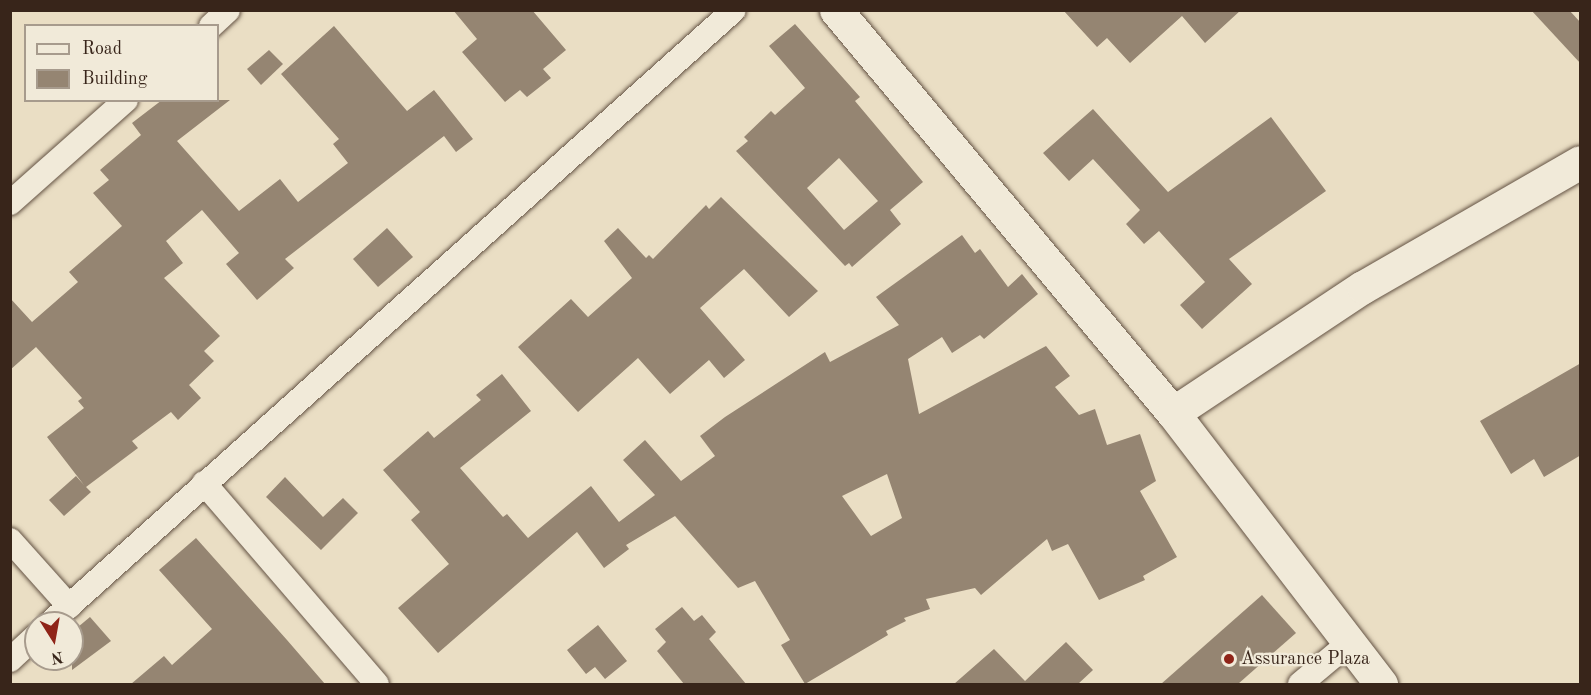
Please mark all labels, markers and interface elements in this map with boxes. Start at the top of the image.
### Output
legend [24,24,219,102]
text: Road [82,40,122,58]
text: Building [82,70,147,88]
north arrow [24,611,84,671]
text: N [50,648,65,666]
place label: Assurance Plaza [1241,648,1370,670]
marker: Assurance Plaza [1222,652,1236,666]

